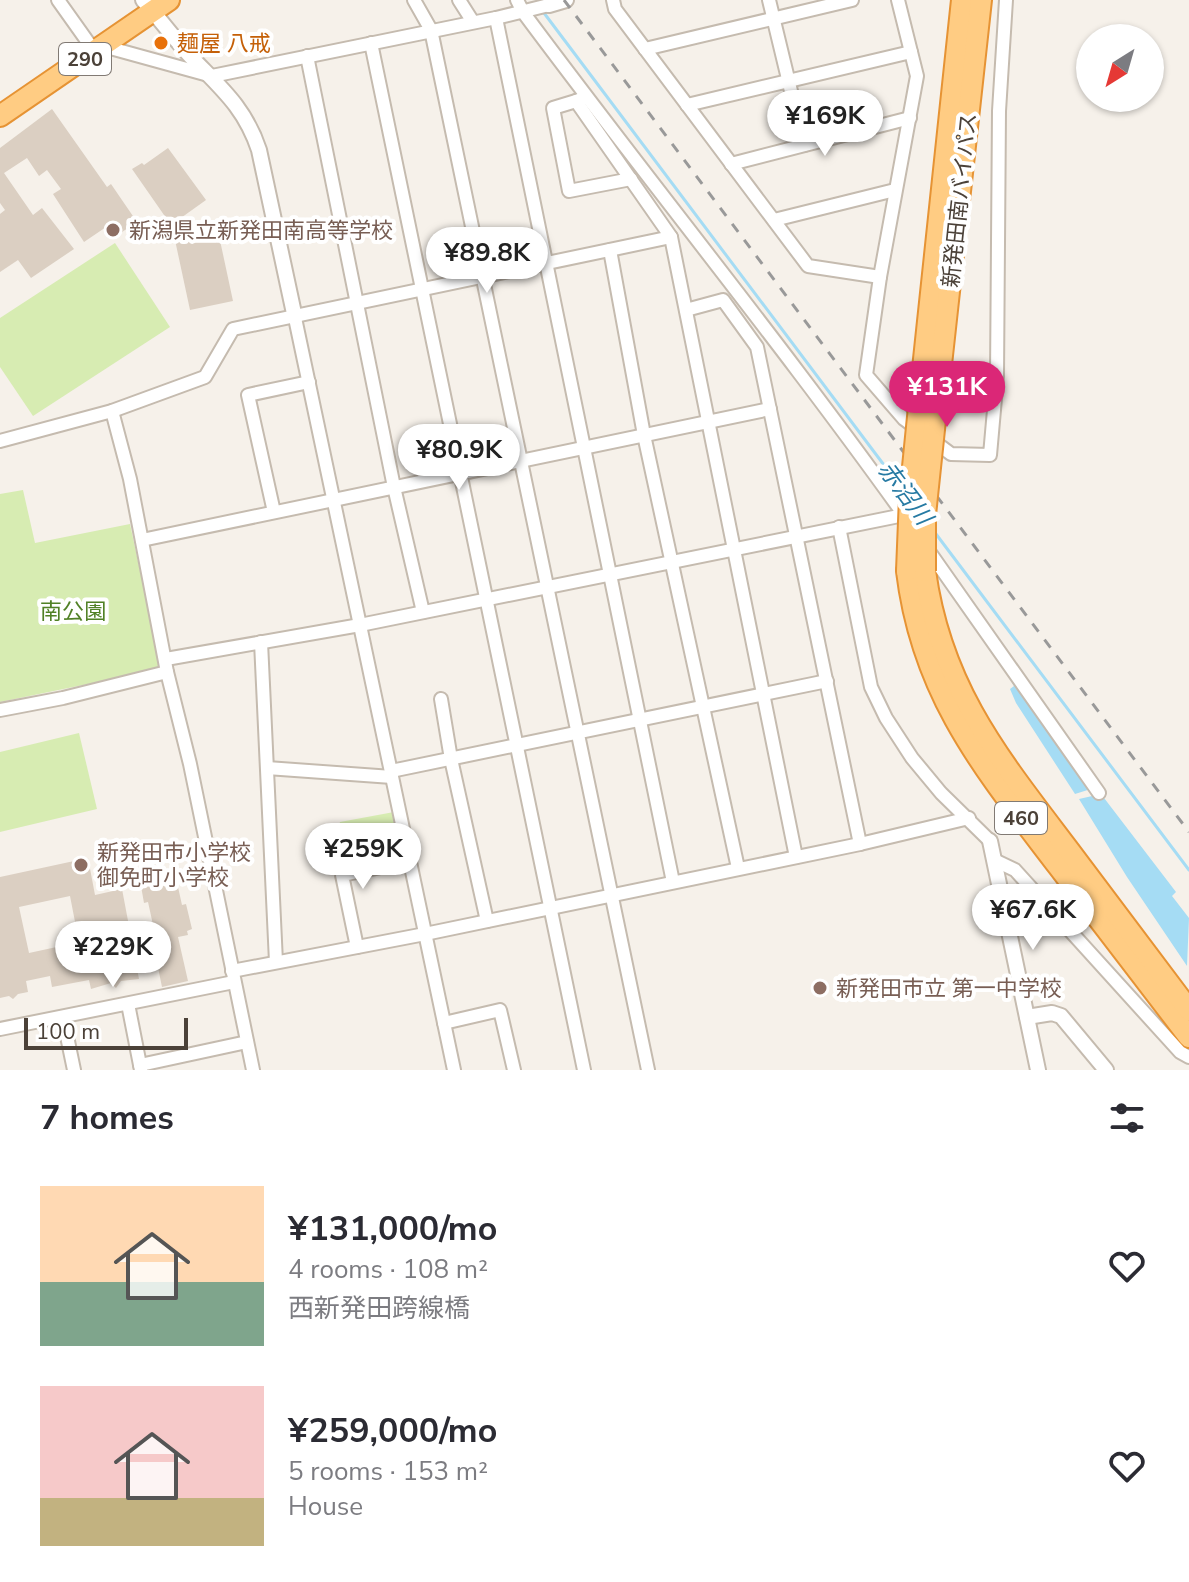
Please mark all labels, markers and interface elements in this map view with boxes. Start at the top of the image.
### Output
north arrow [1076,24,1164,112]
map controls [1076,24,1164,112]
place label: 麺屋 八戒 [177,29,271,59]
marker: 麺屋 八戒 [152,34,170,52]
road number: 290 [59,43,111,75]
pin: ¥169K [769,90,881,158]
text: ¥169K [785,98,865,133]
street label: 新発田南バイパス [936,111,984,289]
place label: 新潟県立新発田南高等学校 [129,216,393,246]
marker: 新潟県立新発田南高等学校 [104,221,122,239]
pin: ¥89.8K [422,227,552,295]
text: ¥89.8K [444,235,530,270]
pin: ¥131K [891,361,1003,429]
text: ¥131K [907,369,987,404]
pin: ¥80.9K [394,424,524,492]
text: ¥80.9K [416,432,502,467]
water label: 赤沼川 [871,455,941,534]
park label: 南公園 [40,597,106,627]
road number: 460 [995,802,1047,834]
pin: ¥259K [307,823,419,891]
text: ¥259K [323,831,403,866]
place label: 新発田市小学校 御免町小学校 [97,838,251,893]
marker: 新発田市小学校 御免町小学校 [72,856,90,874]
pin: ¥67.6K [968,884,1098,952]
text: ¥67.6K [990,892,1076,927]
pin: ¥229K [57,921,169,989]
text: ¥229K [73,929,153,964]
place label: 新発田市立 第一中学校 [836,974,1062,1004]
marker: 新発田市立 第一中学校 [811,979,829,997]
scale bar [24,1014,188,1050]
text: 100 m [36,1017,100,1047]
text: 7 homes [40,1095,174,1141]
icon: filters [1105,1096,1149,1140]
text: ¥131,000/mo [288,1206,497,1252]
icon: home [104,1218,200,1314]
icon: heart [1105,1244,1149,1288]
text: 4 rooms · 108 m² [288,1252,488,1287]
text: 西新発田跨線橋 [288,1291,470,1326]
text: ¥259,000/mo [288,1408,497,1454]
icon: home [104,1418,200,1514]
icon: heart [1105,1444,1149,1488]
text: 5 rooms · 153 m² [288,1454,488,1489]
text: House [288,1489,363,1524]

